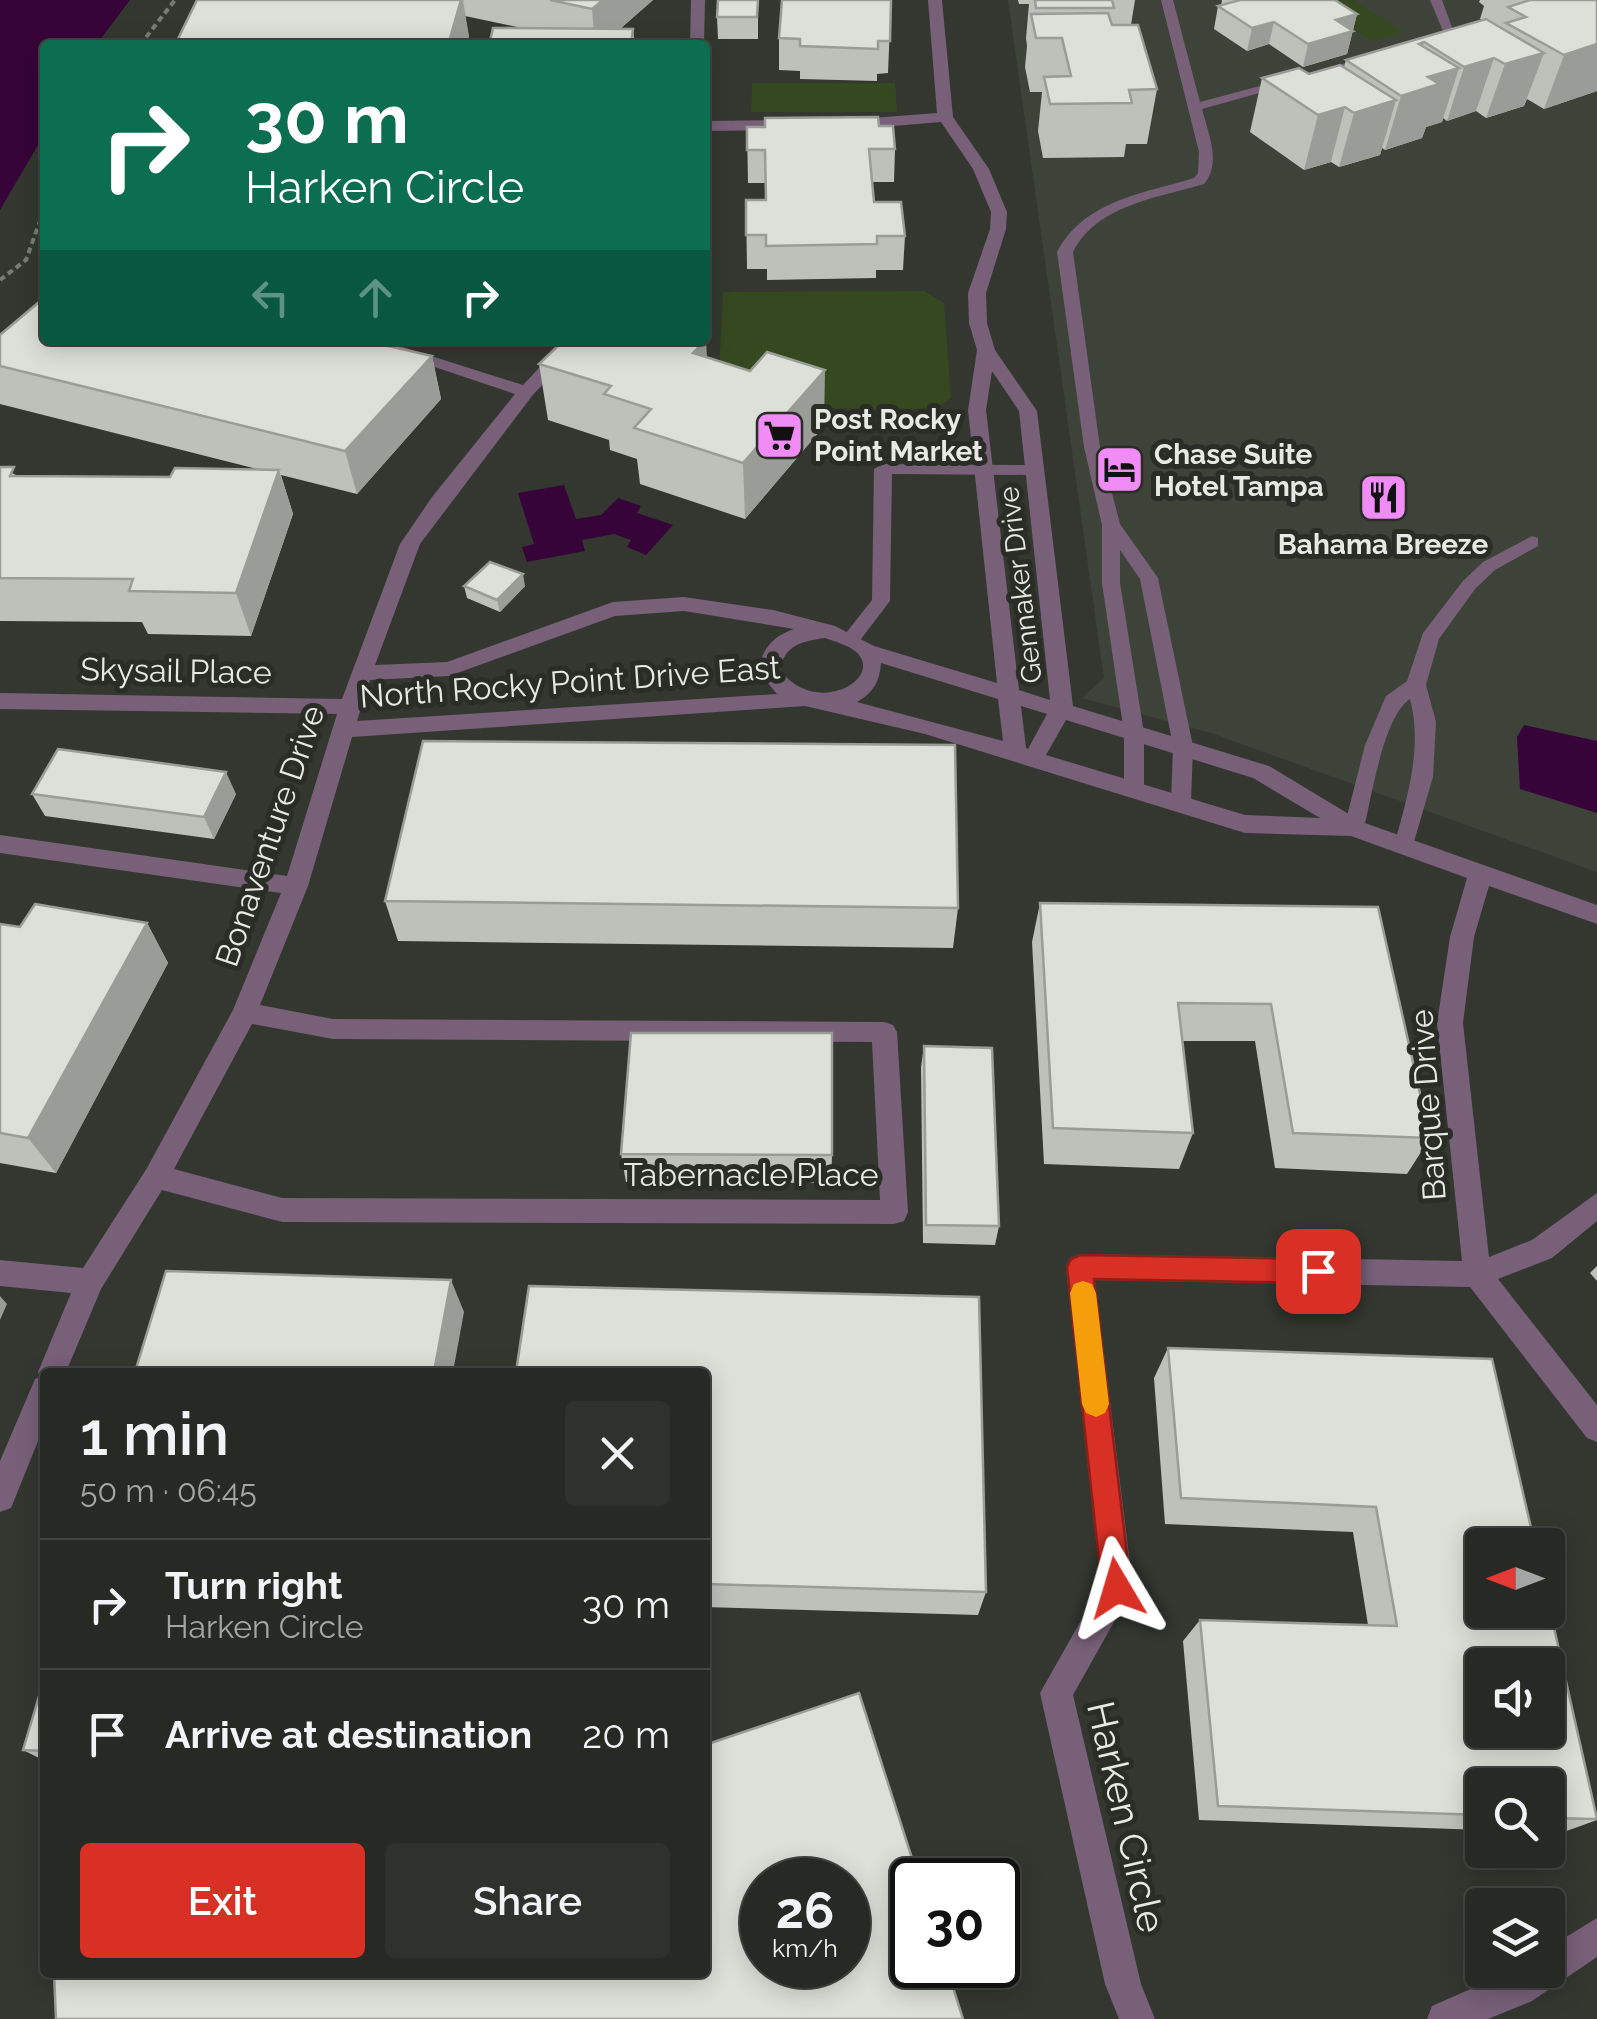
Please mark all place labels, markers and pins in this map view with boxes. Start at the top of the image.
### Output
place label: Post Rocky Point Market [814,403,983,468]
supermarket icon: Post Rocky Point Market [753,409,805,461]
place label: Chase Suite Hotel Tampa [1154,438,1324,503]
hotel icon: Chase Suite Hotel Tampa [1093,444,1145,496]
restaurant icon: Bahama Breeze [1357,471,1409,523]
place label: Bahama Breeze [1278,528,1488,561]
pin [1276,1229,1361,1314]

